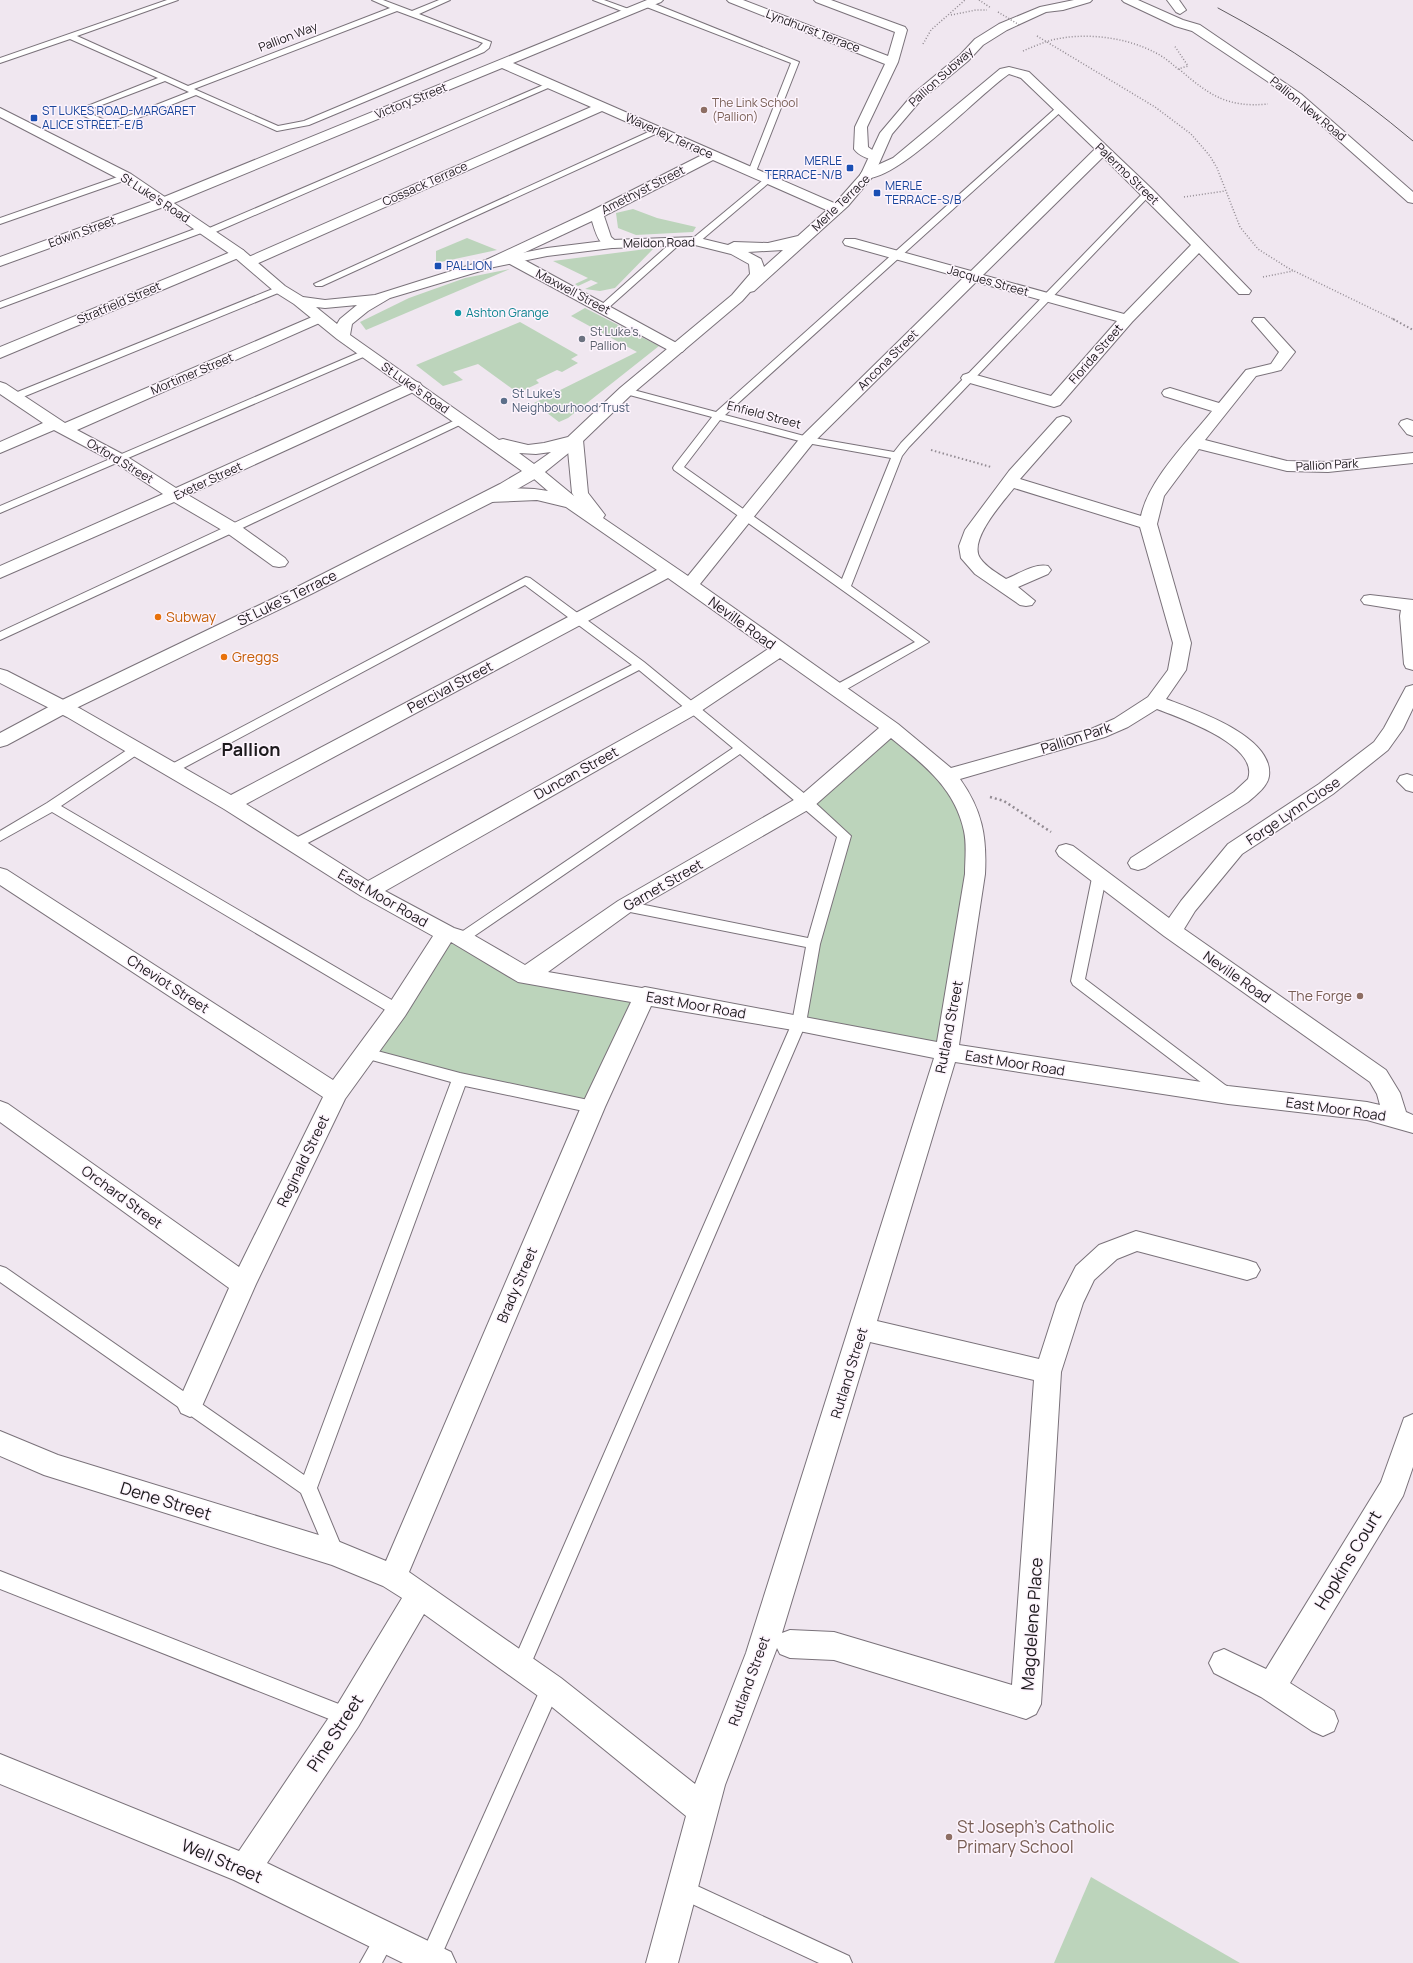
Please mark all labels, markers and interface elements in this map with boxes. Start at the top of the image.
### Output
street label: Lyndhurst Terrace [764,5,863,56]
street label: Pallion Way [256,17,320,56]
street label: Pallion Subway [905,43,977,110]
street label: Pallion New Road [1267,73,1350,145]
street label: Victory Street [372,78,450,123]
place label: The Link School (Pallion) [712,94,798,125]
place label: ST LUKES ROAD-MARGARET ALICE STREET-E/B [42,102,197,133]
marker: The Link School (Pallion) [699,105,709,115]
street label: Waverley Terrace [623,109,716,163]
marker: ST LUKES ROAD-MARGARET ALICE STREET-E/B [29,113,39,123]
street label: Palermo Street [1092,139,1163,209]
place label: MERLE TERRACE-N/B [765,152,842,183]
street label: Cossack Terrace [379,157,470,210]
street label: Amethyst Street [598,161,688,218]
marker: MERLE TERRACE-N/B [845,163,855,173]
street label: St Luke's Road [117,169,193,226]
street label: Merle Terrace [808,170,874,235]
place label: MERLE TERRACE-S/B [885,177,961,208]
marker: MERLE TERRACE-S/B [872,188,882,198]
street label: Edwin Street [46,211,118,252]
street label: Meldon Road [623,233,695,252]
place label: PALLION [446,257,492,274]
marker: PALLION [433,261,443,271]
street label: Jacques Street [945,261,1031,300]
street label: Maxwell Street [533,265,614,318]
street label: Stratfield Street [74,277,164,328]
place label: Ashton Grange [466,304,549,321]
marker: Ashton Grange [453,308,463,318]
street label: Florida Street [1065,320,1127,387]
place label: St Luke's, Pallion [590,323,642,354]
street label: Ancona Street [853,325,922,394]
marker: St Luke's, Pallion [577,334,587,344]
street label: Mortimer Street [148,348,236,399]
street label: St Luke's Road [378,358,453,417]
place label: St Luke's Neighbourhood Trust [512,385,630,416]
marker: St Luke's Neighbourhood Trust [499,396,509,406]
street label: Enfield Street [725,396,803,433]
street label: Oxford Street [84,434,157,487]
street label: Pallion Park [1295,454,1360,475]
street label: Exeter Street [171,457,245,504]
street label: St Luke's Terrace [234,565,340,630]
street label: Neville Road [705,592,780,653]
place label: Subway [166,607,217,626]
marker: Subway [153,612,163,622]
place label: Greggs [232,647,279,666]
marker: Greggs [219,652,229,662]
street label: Percival Street [404,656,496,717]
street label: Pallion Park [1038,717,1114,758]
district label: Pallion [221,737,281,761]
street label: Duncan Street [530,741,622,804]
street label: Forge Lynn Close [1242,772,1343,849]
street label: Garnet Street [620,854,706,915]
street label: East Moor Road [335,864,432,931]
street label: Neville Road [1200,946,1275,1007]
street label: Cheviot Street [123,950,213,1017]
street label: Rutland Street [930,978,967,1075]
street label: East Moor Road [645,986,747,1023]
place label: The Forge [1288,986,1352,1005]
marker: The Forge [1355,991,1365,1001]
street label: East Moor Road [964,1045,1066,1080]
street label: East Moor Road [1285,1092,1387,1125]
street label: Reginald Street [272,1111,333,1210]
street label: Orchard Street [78,1161,167,1233]
street label: Brady Street [492,1244,541,1326]
street label: Rutland Street [826,1325,872,1421]
street label: Dene Street [118,1476,215,1525]
street label: Hopkins Court [1309,1506,1386,1614]
street label: Magdelene Place [1015,1556,1048,1691]
street label: Rutland Street [723,1633,774,1728]
street label: Pine Street [301,1690,368,1776]
place label: St Joseph's Catholic Primary School [957,1815,1115,1858]
marker: St Joseph's Catholic Primary School [944,1832,954,1842]
street label: Well Street [178,1833,266,1888]

